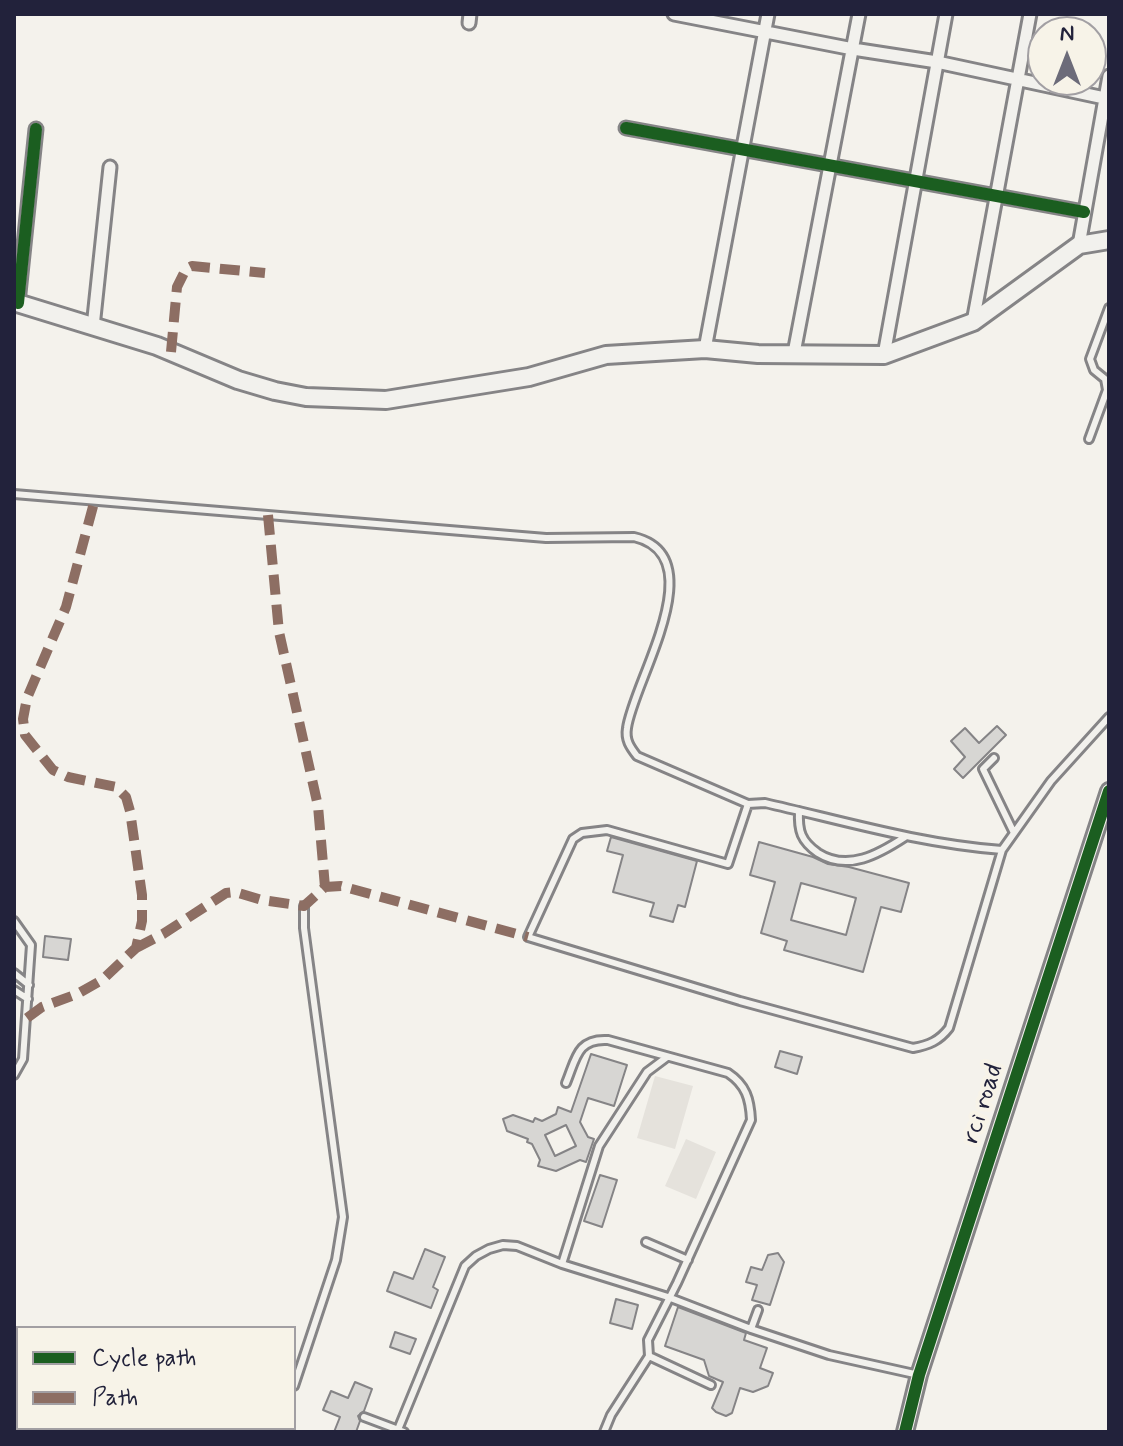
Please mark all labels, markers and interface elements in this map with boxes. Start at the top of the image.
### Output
north arrow [1027,16,1107,96]
text: N [1060,20,1074,48]
street label: rci road [957,1060,1011,1148]
legend [16,1326,296,1430]
text: Cycle path [92,1343,197,1374]
text: Path [92,1383,138,1414]

